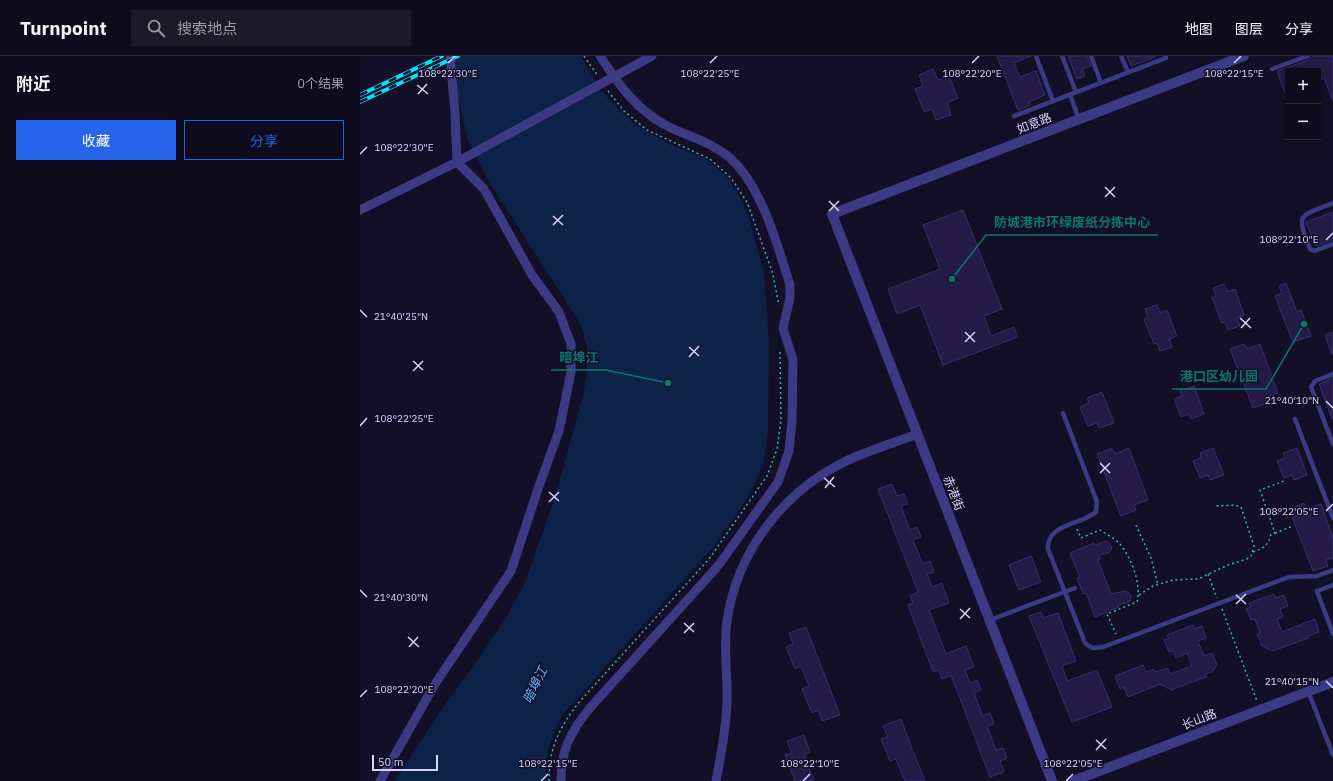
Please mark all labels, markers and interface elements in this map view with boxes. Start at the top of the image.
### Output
search box [131,10,411,46]
text: Turnpoint [20,16,107,40]
icon: search [145,17,167,39]
text: 搜索地点 [177,19,237,38]
text: 地图 [1185,20,1213,38]
text: 图层 [1235,20,1263,38]
text: 分享 [1285,20,1313,38]
text: 108°22'30"E [418,67,478,80]
text: 108°22'25"E [680,67,740,80]
text: 108°22'20"E [942,67,1002,80]
text: 108°22'15"E [1204,67,1264,80]
map controls [1285,68,1321,140]
button: + [1285,68,1321,104]
text: 附近 [16,73,50,95]
text: 0个结果 [297,75,344,92]
button: − [1285,104,1321,140]
street label: 如意路 [1015,110,1053,136]
button: 收藏 [16,120,176,160]
button: 分享 [184,120,344,160]
text: 108°22'30"E [374,141,434,154]
callout: 防城港市环绿废纸分拣中心 [986,210,1158,235]
text: 防城港市环绿废纸分拣中心 [994,214,1150,231]
text: 108°22'10"E [1259,233,1319,246]
text: 21°40'25"N [374,310,428,323]
callout: 暗埠江 [551,345,606,370]
text: 暗埠江 [559,349,599,366]
callout: 港口区幼儿园 [1172,364,1266,389]
text: 港口区幼儿园 [1180,368,1258,385]
text: 21°40'10"N [1265,394,1319,407]
text: 108°22'25"E [374,412,434,425]
street label: 赤港街 [941,474,967,512]
text: 108°22'05"E [1259,505,1319,518]
text: 21°40'30"N [374,591,428,604]
water label: 暗埠江 [519,662,552,706]
text: 21°40'15"N [1265,675,1319,688]
text: 108°22'20"E [374,683,434,696]
street label: 长山路 [1180,706,1218,732]
scale bar [372,753,438,772]
text: 50 m [378,755,403,769]
text: 108°22'15"E [518,757,578,770]
text: 108°22'10"E [780,757,840,770]
text: 108°22'05"E [1043,757,1103,770]

